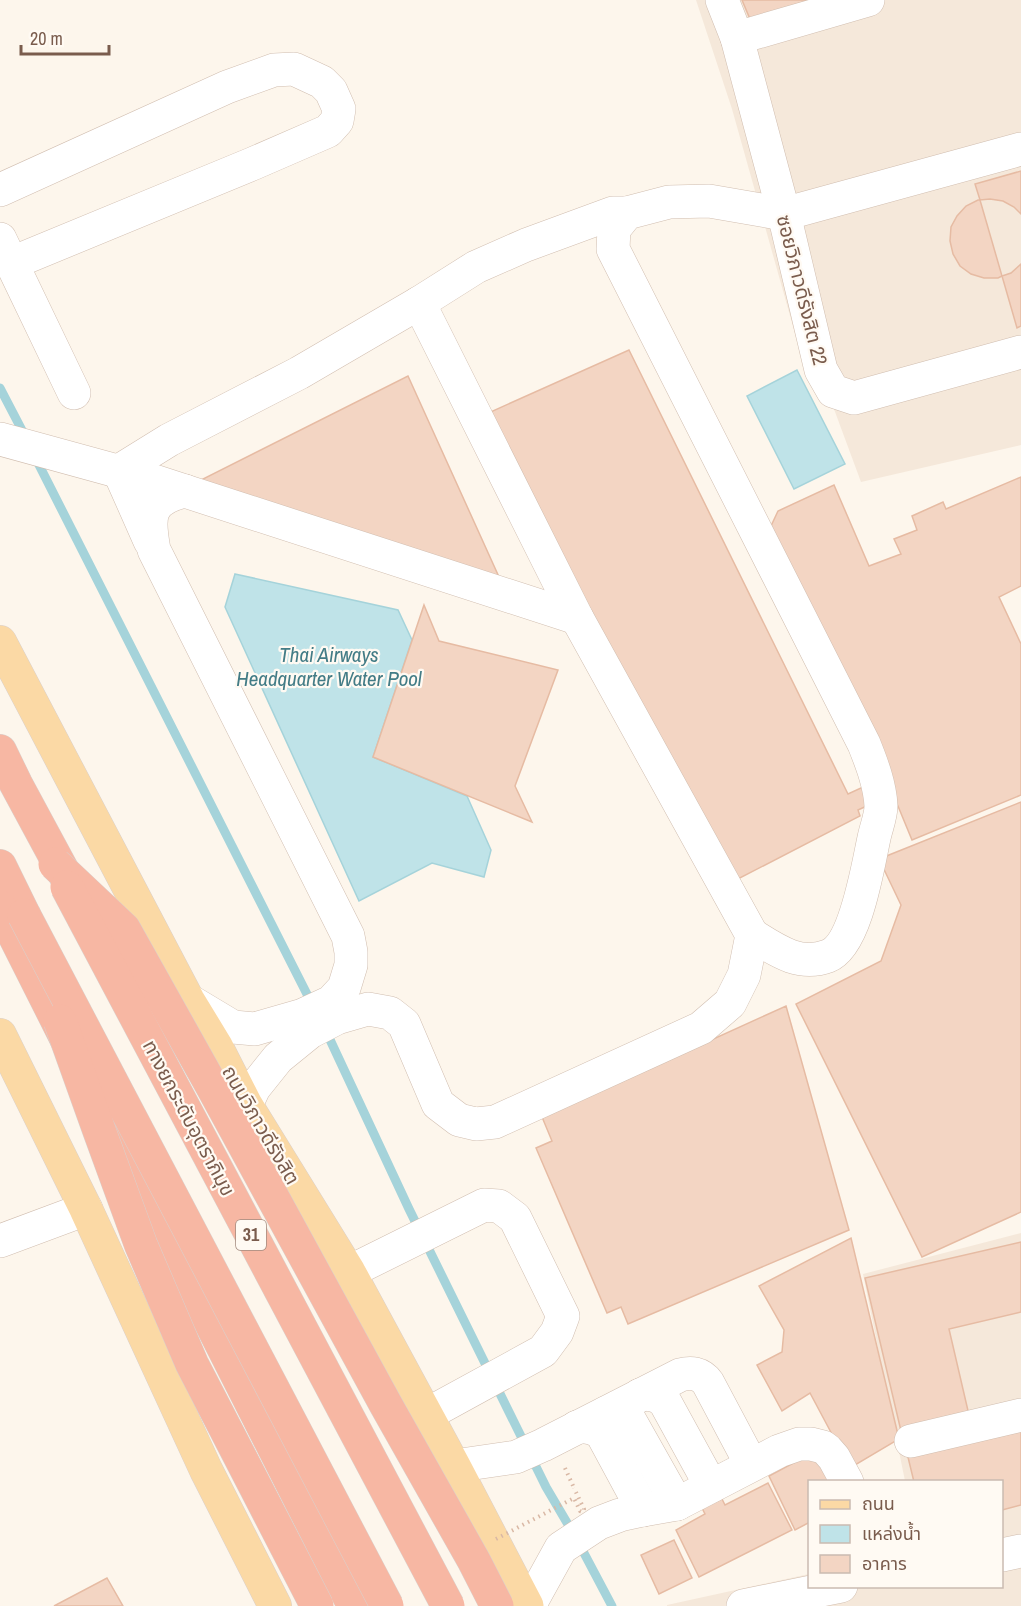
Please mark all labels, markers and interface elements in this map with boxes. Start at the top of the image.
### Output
scale bar [21,18,110,56]
text: 20 m [30,26,63,51]
street label: ซอยวิภาวดีรังสิต 22 [771,212,834,368]
water label: Thai Airways Headquarter Water Pool [236,640,423,693]
street label: ทางยกระดับอุตราภิมุข [137,1035,242,1201]
street label: ถนนวิภาวดีรังสิต [216,1060,306,1189]
road number: 31 [236,1220,266,1250]
legend [808,1480,1003,1588]
text: ถนน [862,1491,895,1516]
text: แหล่งน้ำ [862,1521,921,1546]
text: อาคาร [862,1551,907,1576]

